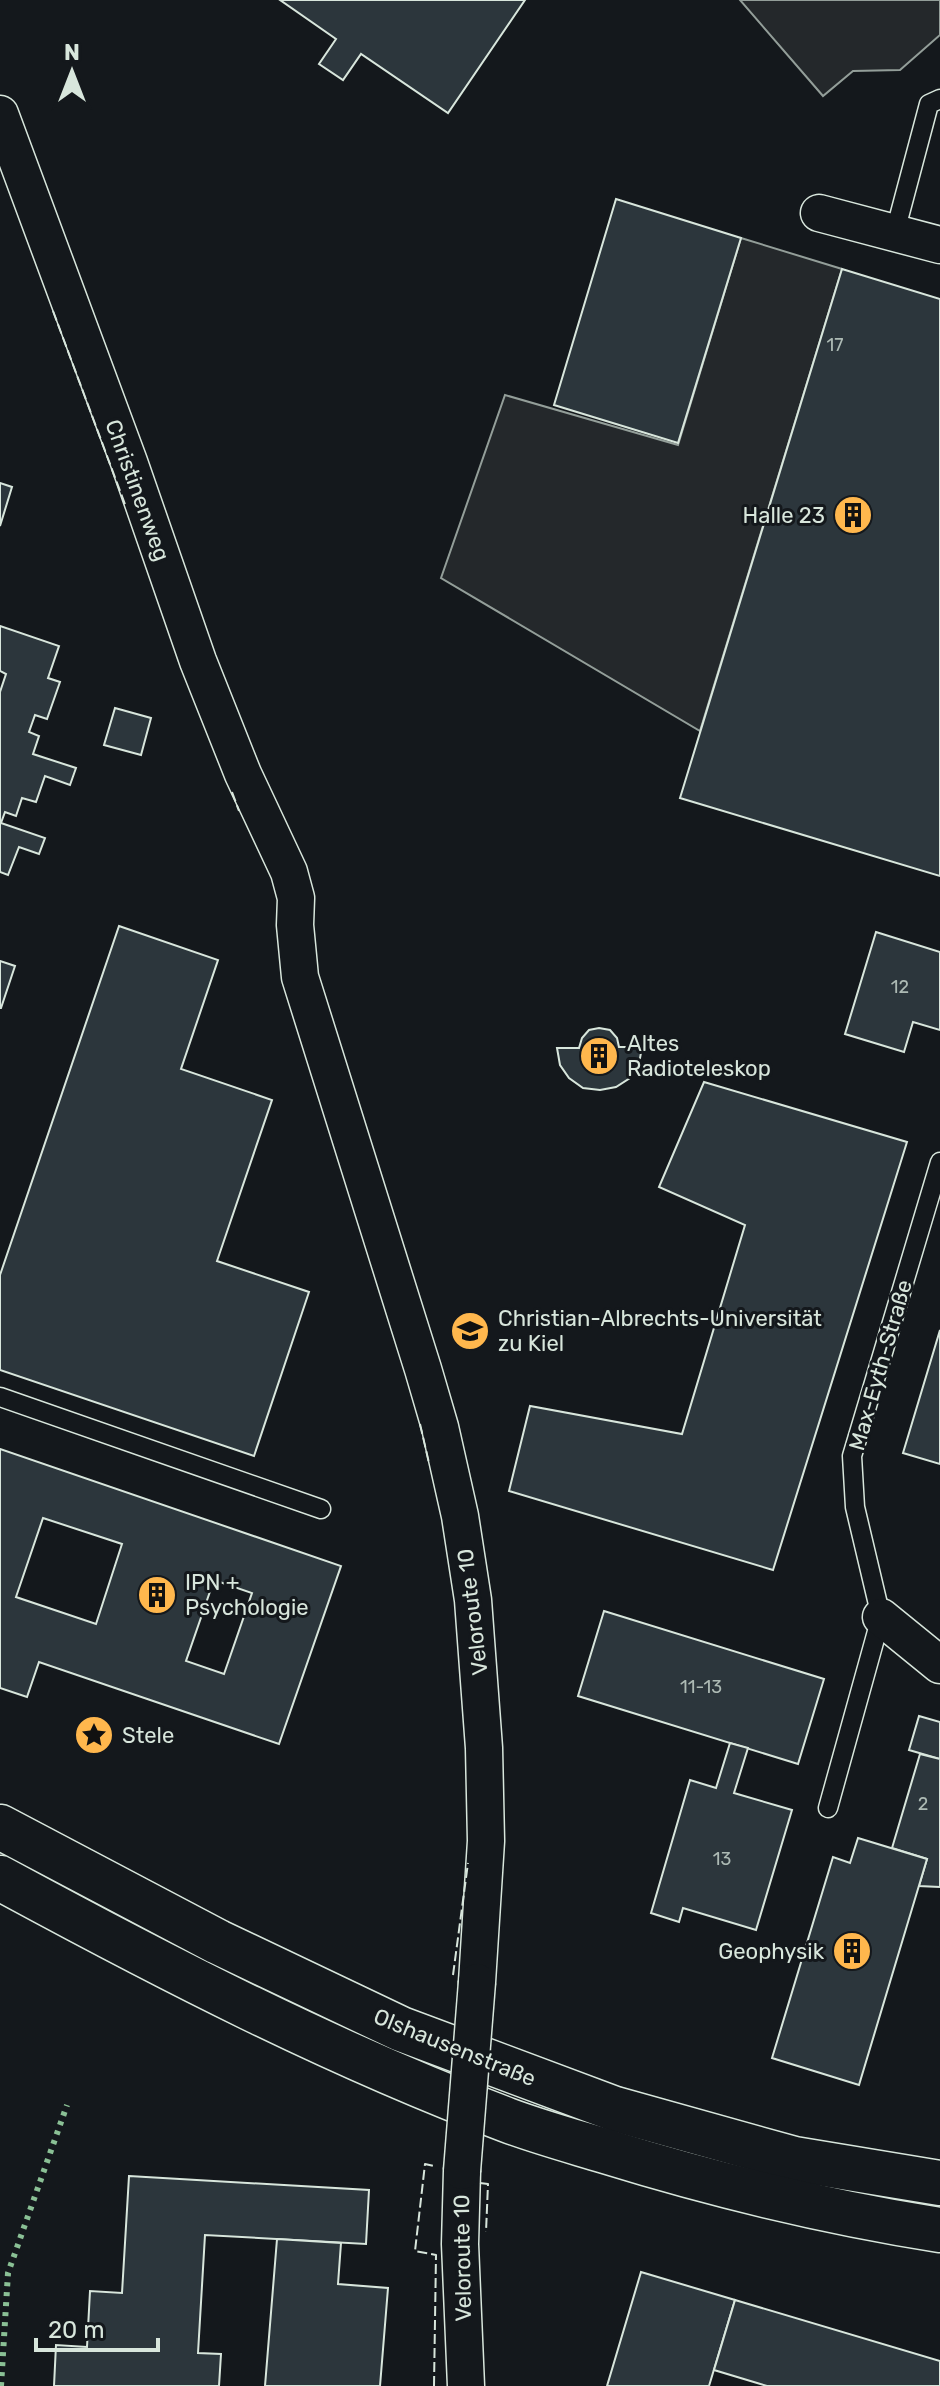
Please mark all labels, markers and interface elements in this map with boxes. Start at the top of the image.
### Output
north arrow [32,32,112,112]
text: N [64,39,80,66]
house number: 17 [827,334,843,356]
street label: Christinenweg [99,416,176,565]
building icon: Halle 23 [832,494,874,536]
place label: Halle 23 [743,502,825,529]
house number: 12 [891,976,909,998]
place label: Altes Radioteleskop [627,1030,771,1082]
building icon: Altes Radioteleskop [578,1035,620,1077]
street label: Max-Eyth-Straße [843,1277,918,1454]
place label: Christian-Albrechts-Universität zu Kiel [498,1305,822,1357]
school or university icon: Christian-Albrechts-Universität zu Kiel [449,1310,491,1352]
street label: Veloroute 10 [451,1547,494,1677]
place label: IPN + Psychologie [185,1569,309,1621]
building icon: IPN + Psychologie [136,1574,178,1616]
house number: 11-13 [680,1676,722,1698]
place icon: Stele [73,1714,115,1756]
place label: Stele [122,1722,174,1749]
house number: 2 [918,1793,928,1815]
house number: 13 [713,1848,731,1870]
building icon: Geophysik [831,1930,873,1972]
place label: Geophysik [718,1938,825,1965]
street label: Olshausenstraße [370,2003,540,2092]
street label: Veloroute 10 [448,2194,477,2322]
scale bar [36,2302,158,2352]
text: 20 m [48,2316,105,2344]

